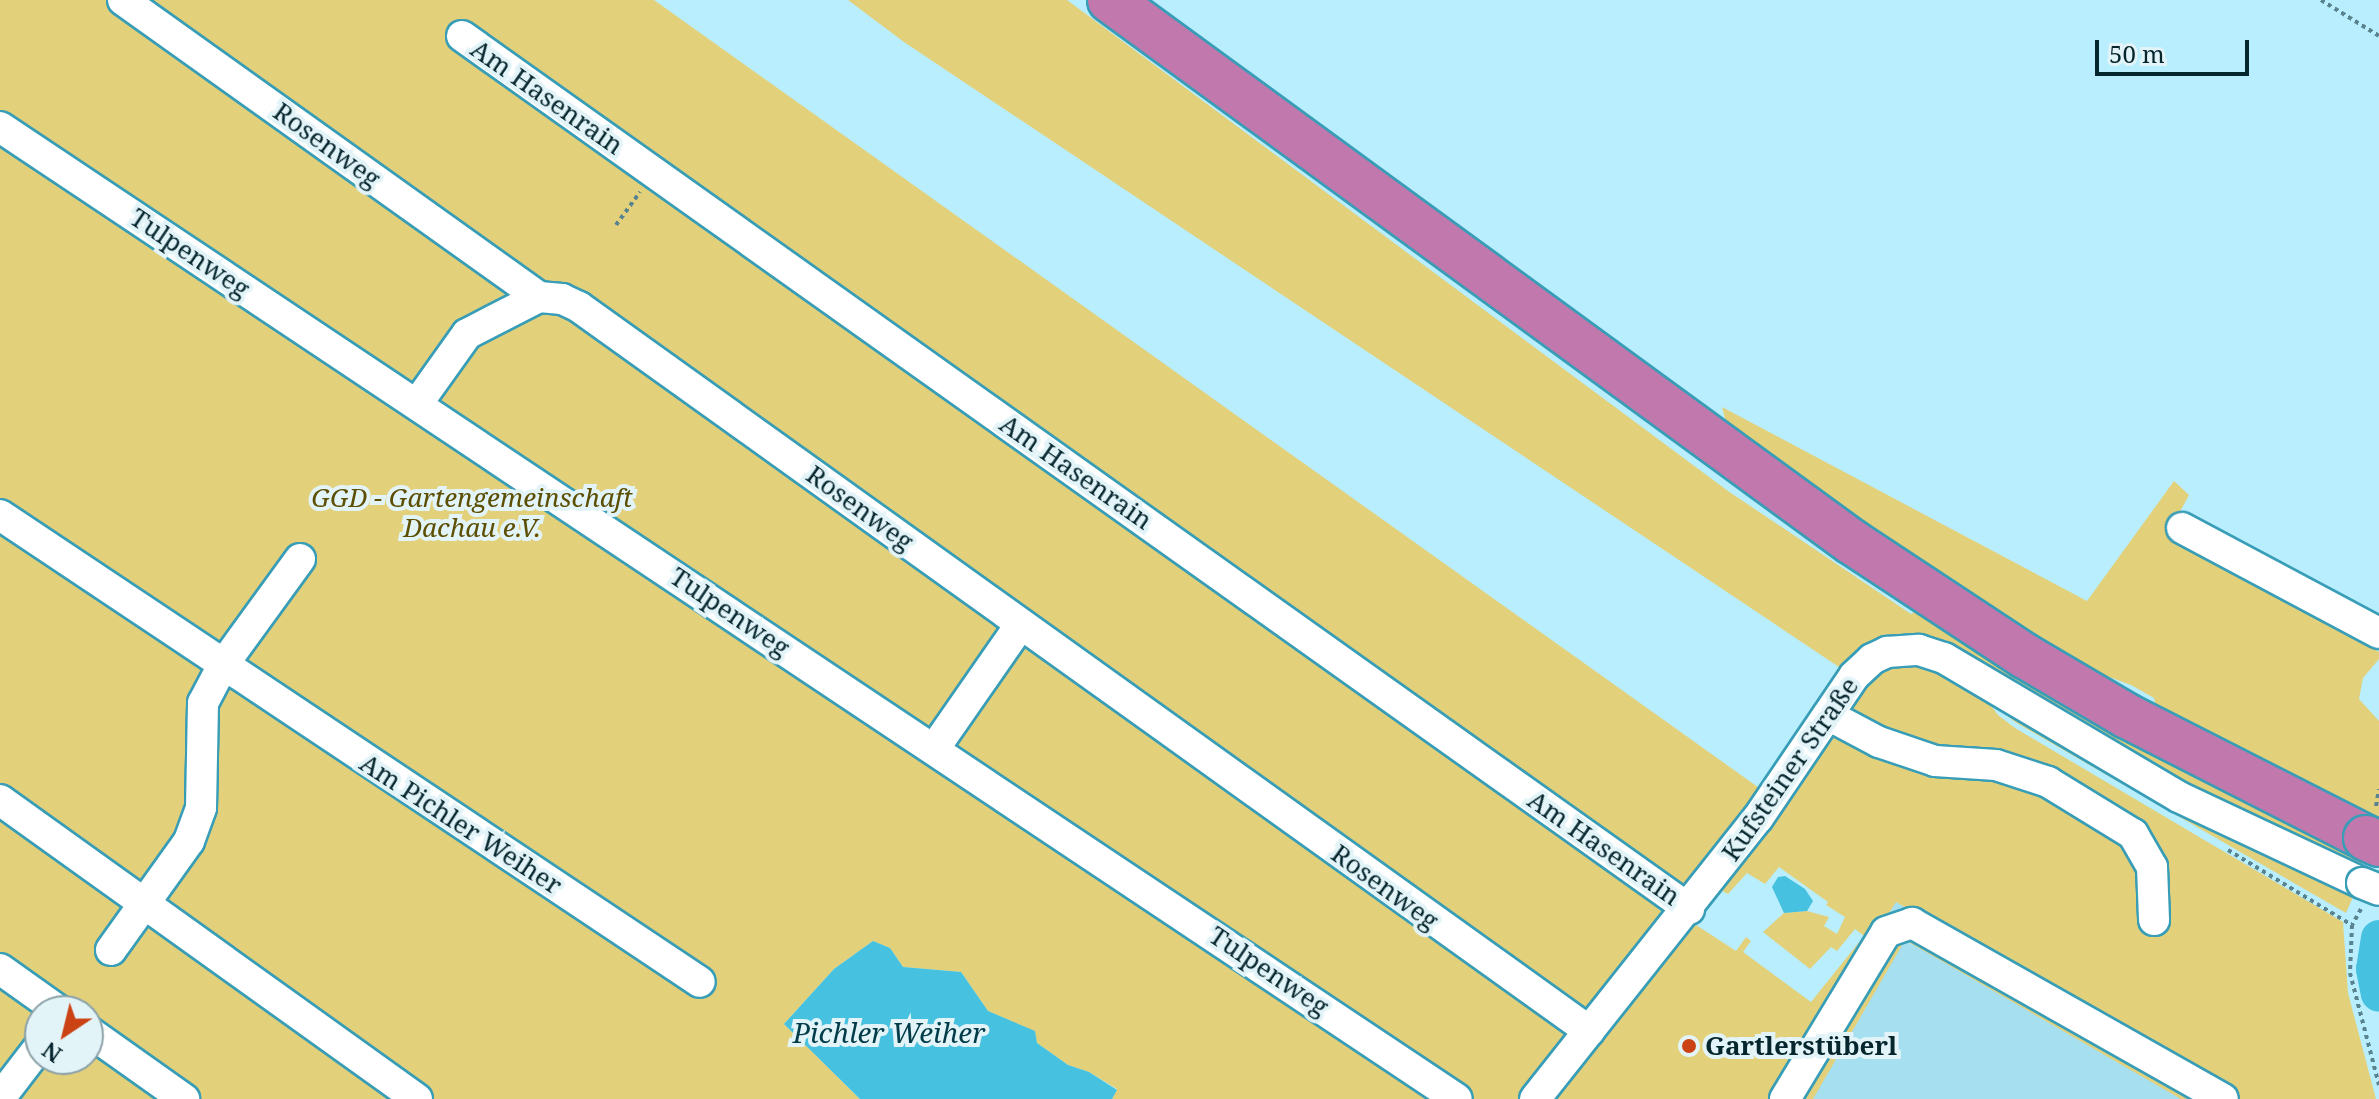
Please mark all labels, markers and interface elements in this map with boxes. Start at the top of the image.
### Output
scale bar [2099,24,2253,74]
street label: Am Hasenrain [465,33,629,161]
text: 50 m [2109,37,2165,70]
street label: Rosenweg [267,96,387,194]
street label: Tulpenweg [124,202,256,304]
street label: Am Hasenrain [994,408,1158,536]
street label: Rosenweg [800,459,920,557]
park label: GGD - Gartengemeinschaft Dachau e.V. [311,482,633,544]
street label: Tulpenweg [664,561,796,663]
street label: Kufsteiner Straße [1715,671,1865,867]
street label: Am Pichler Weiher [354,747,568,901]
street label: Am Hasenrain [1522,784,1686,912]
street label: Rosenweg [1325,838,1445,936]
street label: Tulpenweg [1203,920,1335,1022]
north arrow [24,995,104,1075]
water label: Pichler Weiher [793,1015,985,1049]
place label: Gartlerstüberl [1705,1030,1897,1062]
text: N [36,1036,67,1070]
marker: Gartlerstüberl [1680,1037,1698,1055]

